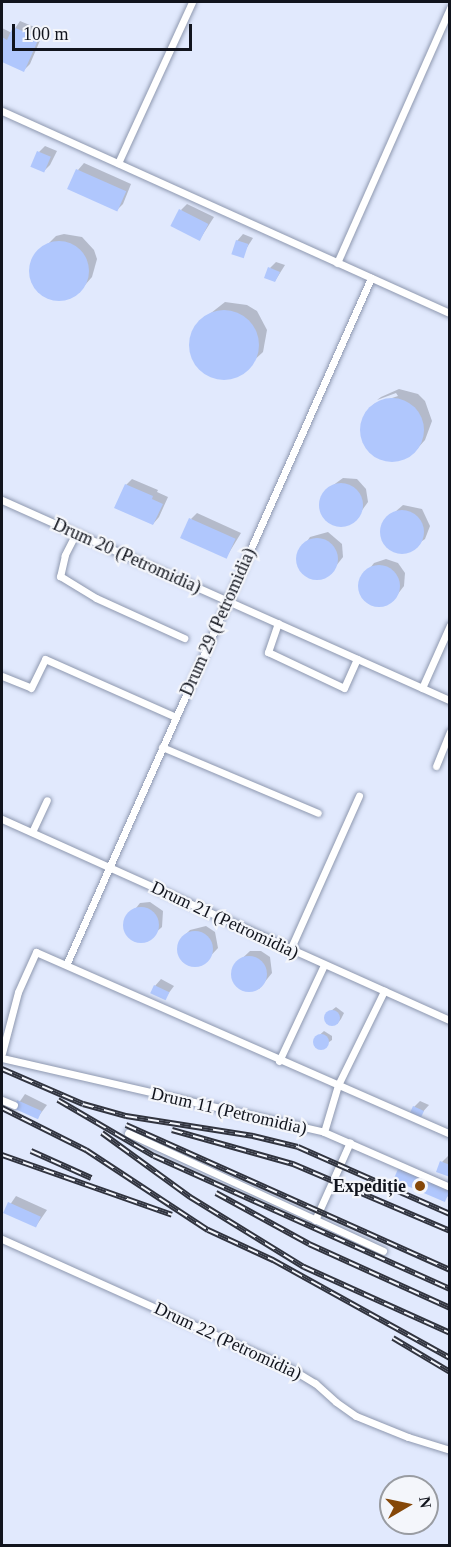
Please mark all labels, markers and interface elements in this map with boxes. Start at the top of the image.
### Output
scale bar [15,12,195,50]
text: 100 m [23,24,69,44]
street label: Drum 20 (Petromidia) [50,514,204,598]
street label: Drum 29 (Petromidia) [176,545,260,699]
street label: Drum 21 (Petromidia) [148,876,302,964]
street label: Drum 11 (Petromidia) [149,1083,309,1139]
place label: Expediție [333,1175,406,1197]
marker: Expediție [411,1177,429,1195]
street label: Drum 22 (Petromidia) [151,1297,305,1385]
north arrow [379,1475,439,1535]
text: N [416,1495,435,1509]

